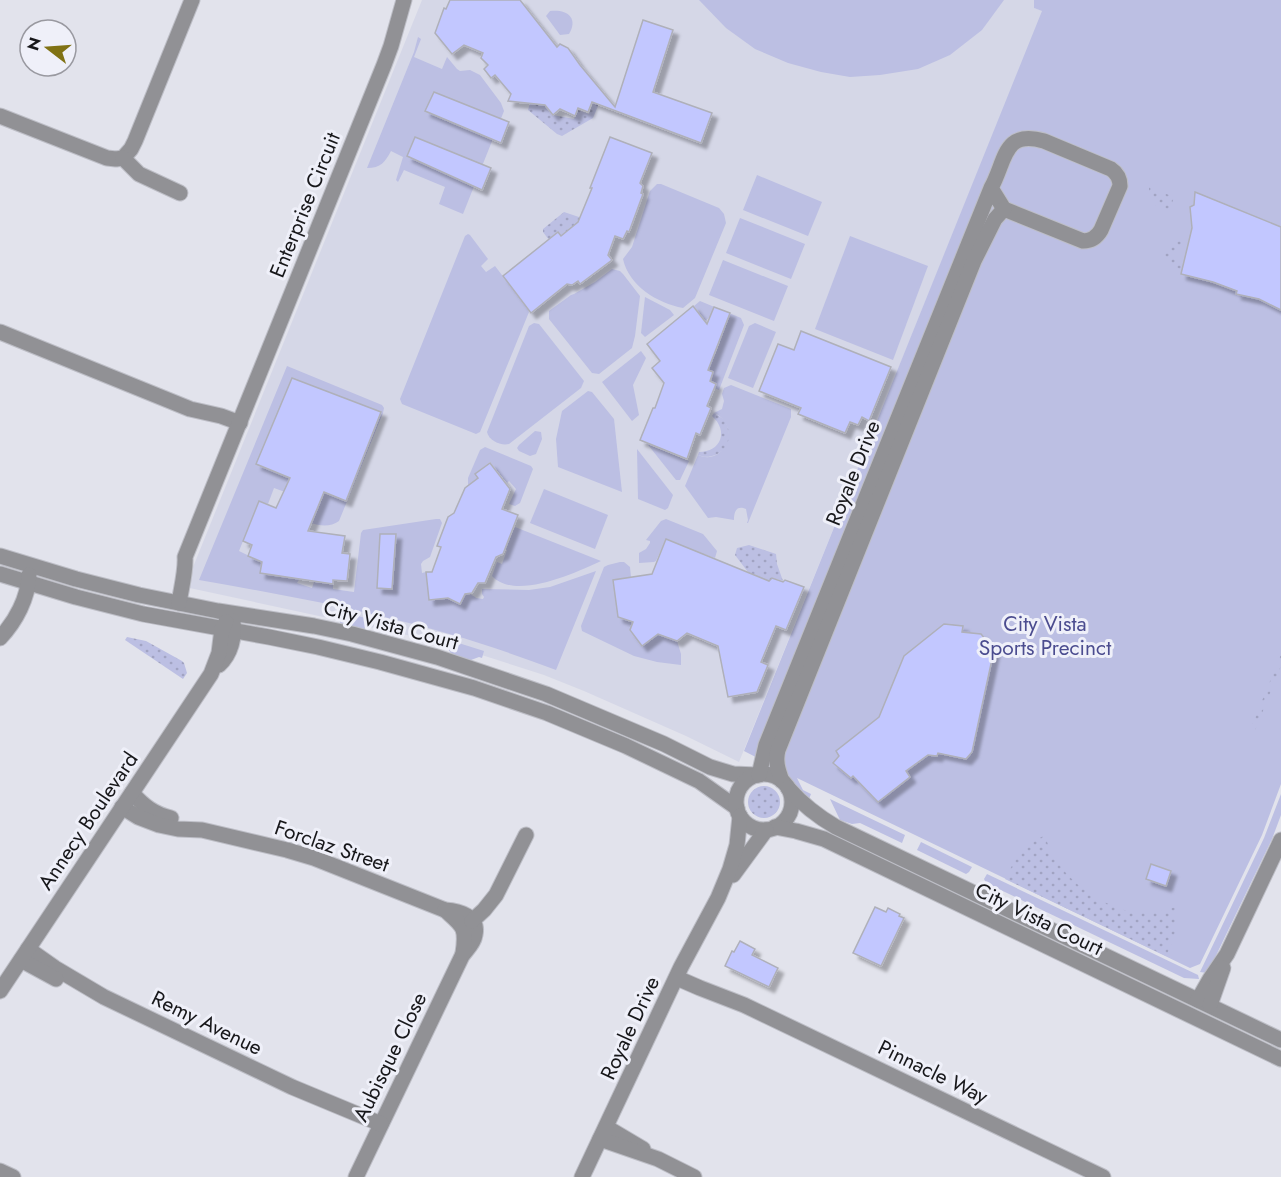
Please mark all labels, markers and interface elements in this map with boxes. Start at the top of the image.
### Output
north arrow [18,18,78,78]
text: N [21,34,47,53]
street label: Enterprise Circuit [262,128,348,282]
street label: Royale Drive [818,416,888,530]
street label: City Vista Court [320,593,462,657]
park label: City Vista Sports Precinct [979,609,1111,663]
street label: Annecy Boulevard [31,746,145,896]
street label: Forclaz Street [271,812,393,880]
street label: City Vista Court [970,875,1108,963]
street label: Royale Drive [593,971,667,1085]
street label: Remy Avenue [147,983,268,1063]
street label: Aubisque Close [346,987,434,1127]
street label: Pinnacle Way [873,1032,994,1112]

